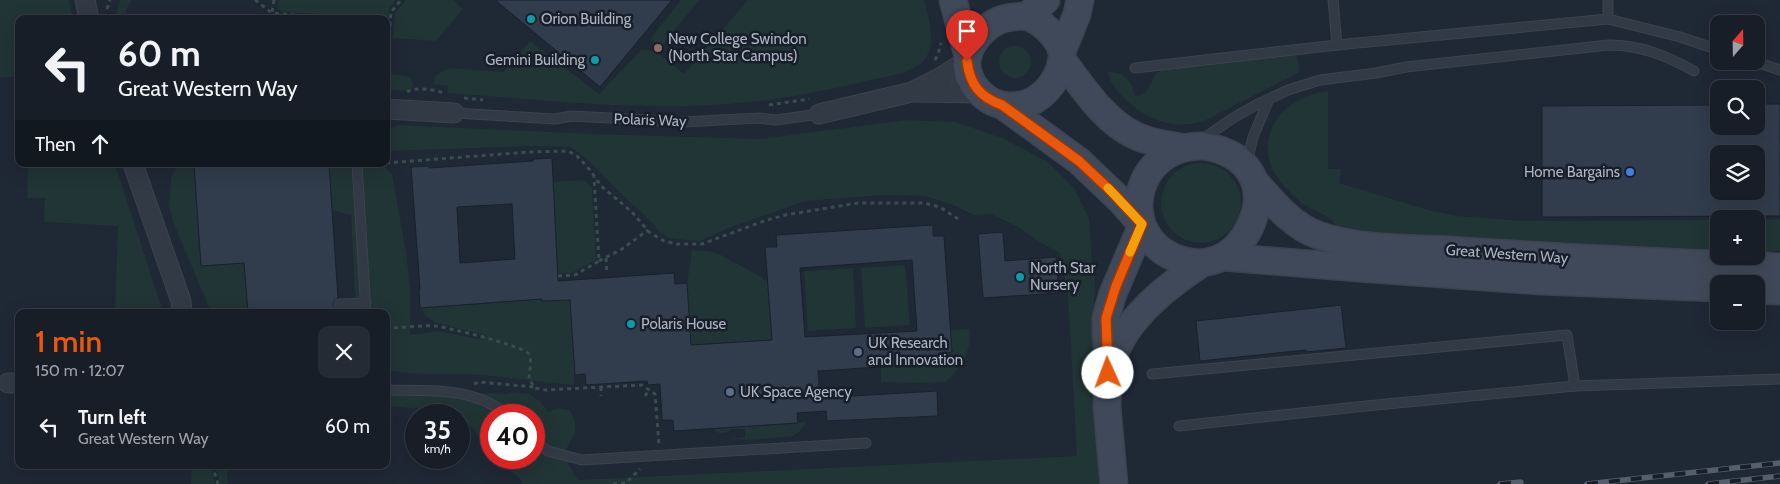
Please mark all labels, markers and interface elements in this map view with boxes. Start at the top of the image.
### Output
place label: Orion Building [541,10,632,28]
pin [946,10,988,61]
marker: Orion Building [525,13,537,25]
north arrow [1710,15,1765,70]
map controls [1710,15,1765,330]
icon: arrive [953,17,981,45]
place label: New College Swindon (North Star Campus) [668,30,807,65]
text: 60 m [118,32,201,75]
icon: left [35,35,100,100]
marker: New College Swindon (North Star Campus) [652,42,664,54]
place label: Gemini Building [485,51,586,69]
marker: Gemini Building [589,54,601,66]
text: Great Western Way [118,75,298,102]
button: search [1710,80,1765,135]
street label: Polaris Way [613,110,687,130]
icon: ahead [86,130,114,158]
text: Then [35,133,76,156]
button: layers [1710,145,1765,200]
place label: Home Bargains [1524,163,1620,181]
marker: Home Bargains [1624,166,1636,178]
button: + [1710,210,1765,265]
street label: Great Western Way [1445,241,1569,267]
place label: North Star Nursery [1030,259,1096,294]
marker: North Star Nursery [1014,271,1026,283]
button: − [1710,275,1765,330]
place label: Polaris House [641,315,727,333]
marker: Polaris House [625,318,637,330]
text: 1 min [35,323,102,360]
button: close [318,326,370,378]
place label: UK Research and Innovation [868,334,963,369]
marker: UK Research and Innovation [852,346,864,358]
position arrow [1081,346,1133,398]
text: 150 m · 12:07 [35,361,125,380]
place label: UK Space Agency [740,383,852,401]
marker: UK Space Agency [724,386,736,398]
speed limit sign: 40 [480,404,545,469]
text: Turn left [78,406,146,429]
icon: left [35,413,63,441]
text: 60 m [325,415,370,438]
text: 35 [424,415,451,445]
text: Great Western Way [78,429,209,448]
text: km/h [424,441,451,456]

